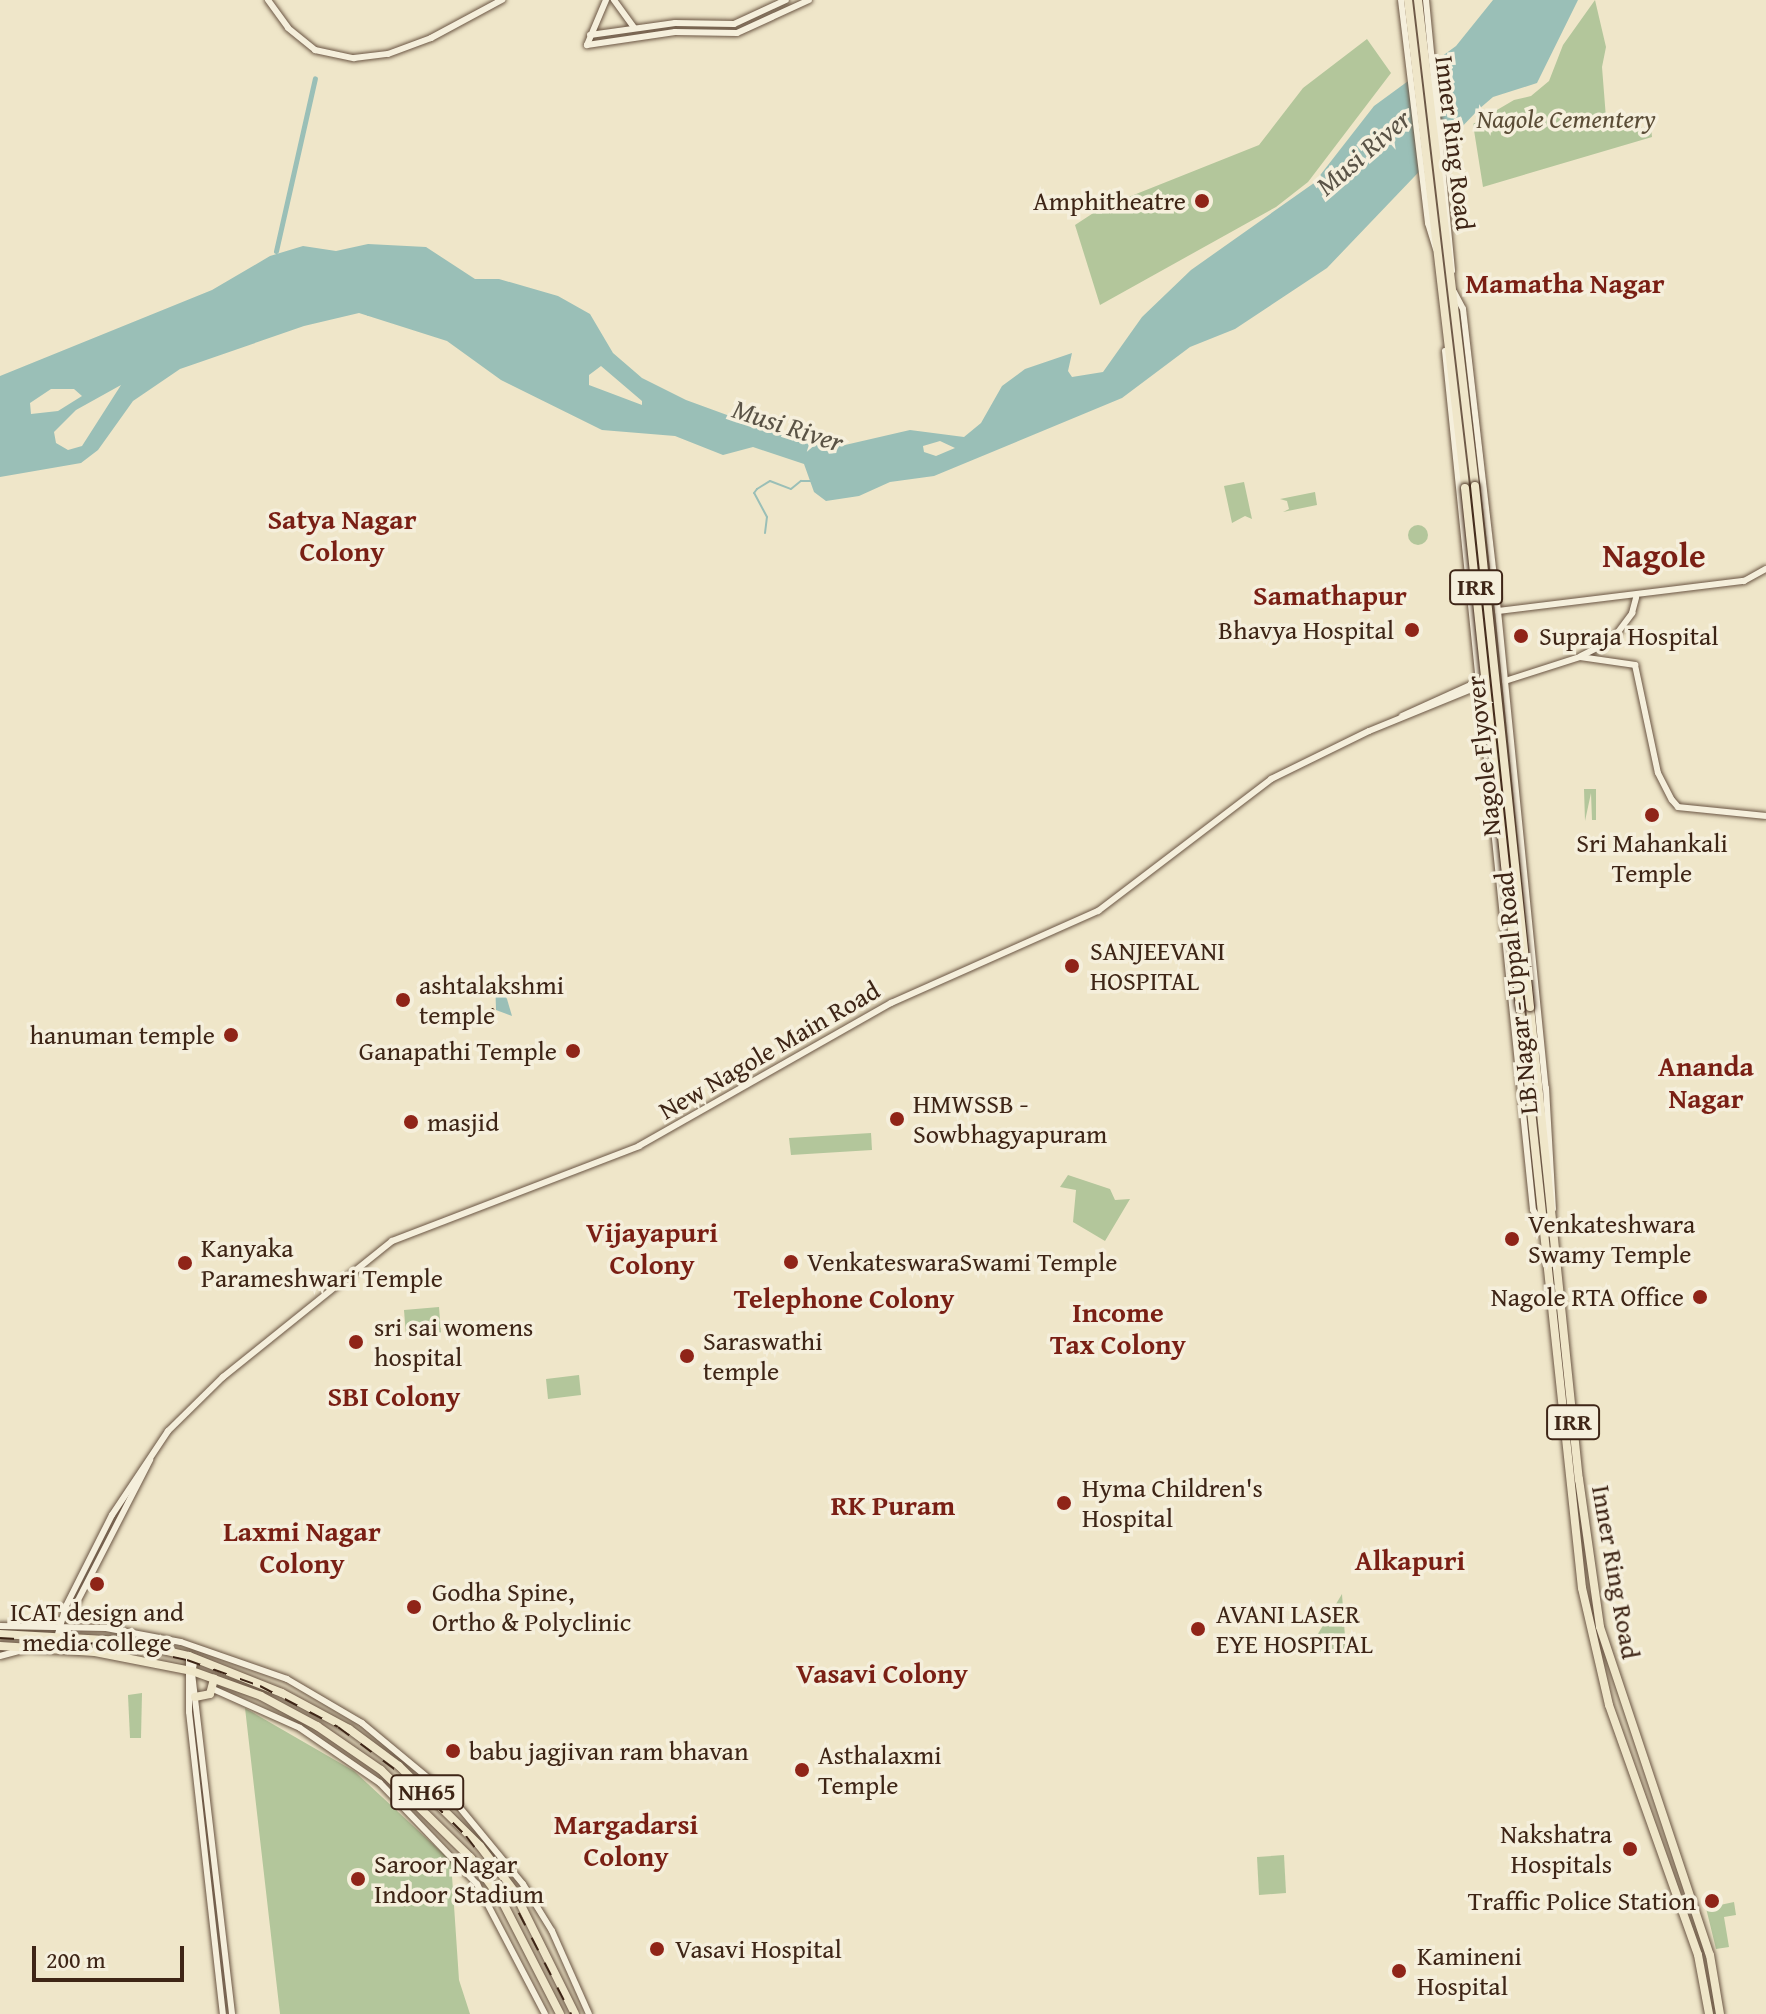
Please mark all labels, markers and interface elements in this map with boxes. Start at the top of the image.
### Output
street label: Inner Ring Road [1429,54,1481,232]
water label: Musi River [1309,102,1417,202]
park label: Nagole Cementery [1476,103,1656,135]
place label: Amphitheatre [1033,185,1186,217]
marker: Amphitheatre [1193,192,1211,210]
district label: Mamatha Nagar [1465,266,1665,300]
water label: Musi River [728,391,848,459]
district label: Satya Nagar Colony [267,502,417,568]
district label: Nagole [1602,535,1706,575]
road number: IRR [1448,567,1504,607]
district label: Samathapur [1253,578,1407,612]
place label: Bhavya Hospital [1218,614,1394,646]
marker: Bhavya Hospital [1401,619,1423,641]
place label: Supraja Hospital [1539,620,1718,652]
marker: Supraja Hospital [1510,625,1532,647]
street label: Nagole Flyover [1459,674,1507,838]
marker: Sri Mahankali Temple [1643,806,1661,824]
place label: Sri Mahankali Temple [1576,827,1728,888]
street label: LB Nagar - Uppal Road [1488,870,1544,1116]
place label: SANJEEVANI HOSPITAL [1090,935,1225,996]
marker: SANJEEVANI HOSPITAL [1061,955,1083,977]
place label: ashtalakshmi temple [419,969,564,1030]
street label: New Nagole Main Road [653,974,885,1126]
marker: ashtalakshmi temple [394,991,412,1009]
place label: hanuman temple [29,1019,215,1051]
marker: hanuman temple [222,1026,240,1044]
place label: Ganapathi Temple [359,1035,557,1067]
marker: Ganapathi Temple [564,1042,582,1060]
district label: Ananda Nagar [1658,1049,1754,1115]
place label: HMWSSB - Sowbhagyapuram [913,1088,1107,1150]
place label: masjid [427,1106,499,1138]
marker: HMWSSB - Sowbhagyapuram [888,1110,906,1128]
marker: masjid [402,1113,420,1131]
place label: Venkateshwara Swamy Temple [1528,1208,1695,1270]
district label: Vijayapuri Colony [586,1215,718,1281]
marker: Venkateshwara Swamy Temple [1503,1230,1521,1248]
place label: Kanyaka Parameshwari Temple [201,1232,443,1294]
place label: VenkateswaraSwami Temple [807,1246,1117,1278]
marker: VenkateswaraSwami Temple [782,1253,800,1271]
marker: Kanyaka Parameshwari Temple [176,1254,194,1272]
district label: Telephone Colony [734,1281,954,1315]
place label: Nagole RTA Office [1491,1281,1684,1313]
marker: Nagole RTA Office [1691,1288,1709,1306]
district label: Income Tax Colony [1050,1295,1186,1361]
place label: sri sai womens hospital [374,1311,533,1372]
place label: Saraswathi temple [703,1325,822,1386]
marker: sri sai womens hospital [345,1331,367,1353]
marker: Saraswathi temple [678,1347,696,1365]
district label: SBI Colony [328,1379,460,1413]
road number: IRR [1545,1402,1601,1442]
place label: Hyma Children's Hospital [1082,1472,1263,1534]
street label: Inner Ring Road [1585,1483,1647,1661]
district label: RK Puram [831,1488,955,1522]
marker: Hyma Children's Hospital [1053,1492,1075,1514]
district label: Laxmi Nagar Colony [223,1514,381,1580]
district label: Alkapuri [1355,1543,1465,1577]
marker: ICAT design and media college [88,1575,106,1593]
place label: Godha Spine, Ortho & Polyclinic [432,1576,631,1638]
place label: ICAT design and media college [10,1596,184,1658]
marker: Godha Spine, Ortho & Polyclinic [403,1596,425,1618]
place label: AVANI LASER EYE HOSPITAL [1216,1598,1373,1660]
marker: AVANI LASER EYE HOSPITAL [1187,1618,1209,1640]
district label: Vasavi Colony [796,1656,968,1690]
place label: babu jagjivan ram bhavan [469,1735,749,1767]
place label: Asthalaxmi Temple [818,1739,942,1800]
marker: babu jagjivan ram bhavan [444,1742,462,1760]
marker: Asthalaxmi Temple [793,1761,811,1779]
road number: NH65 [389,1772,465,1812]
district label: Margadarsi Colony [554,1807,698,1873]
place label: Nakshatra Hospitals [1500,1818,1612,1880]
marker: Nakshatra Hospitals [1619,1838,1641,1860]
place label: Saroor Nagar Indoor Stadium [374,1848,544,1910]
marker: Saroor Nagar Indoor Stadium [349,1870,367,1888]
place label: Traffic Police Station [1468,1885,1696,1917]
marker: Traffic Police Station [1703,1892,1721,1910]
scale bar [36,1930,188,1980]
place label: Vasavi Hospital [675,1933,842,1965]
marker: Vasavi Hospital [646,1938,668,1960]
place label: Kamineni Hospital [1417,1940,1522,2002]
text: 200 m [46,1942,106,1977]
marker: Kamineni Hospital [1388,1960,1410,1982]

